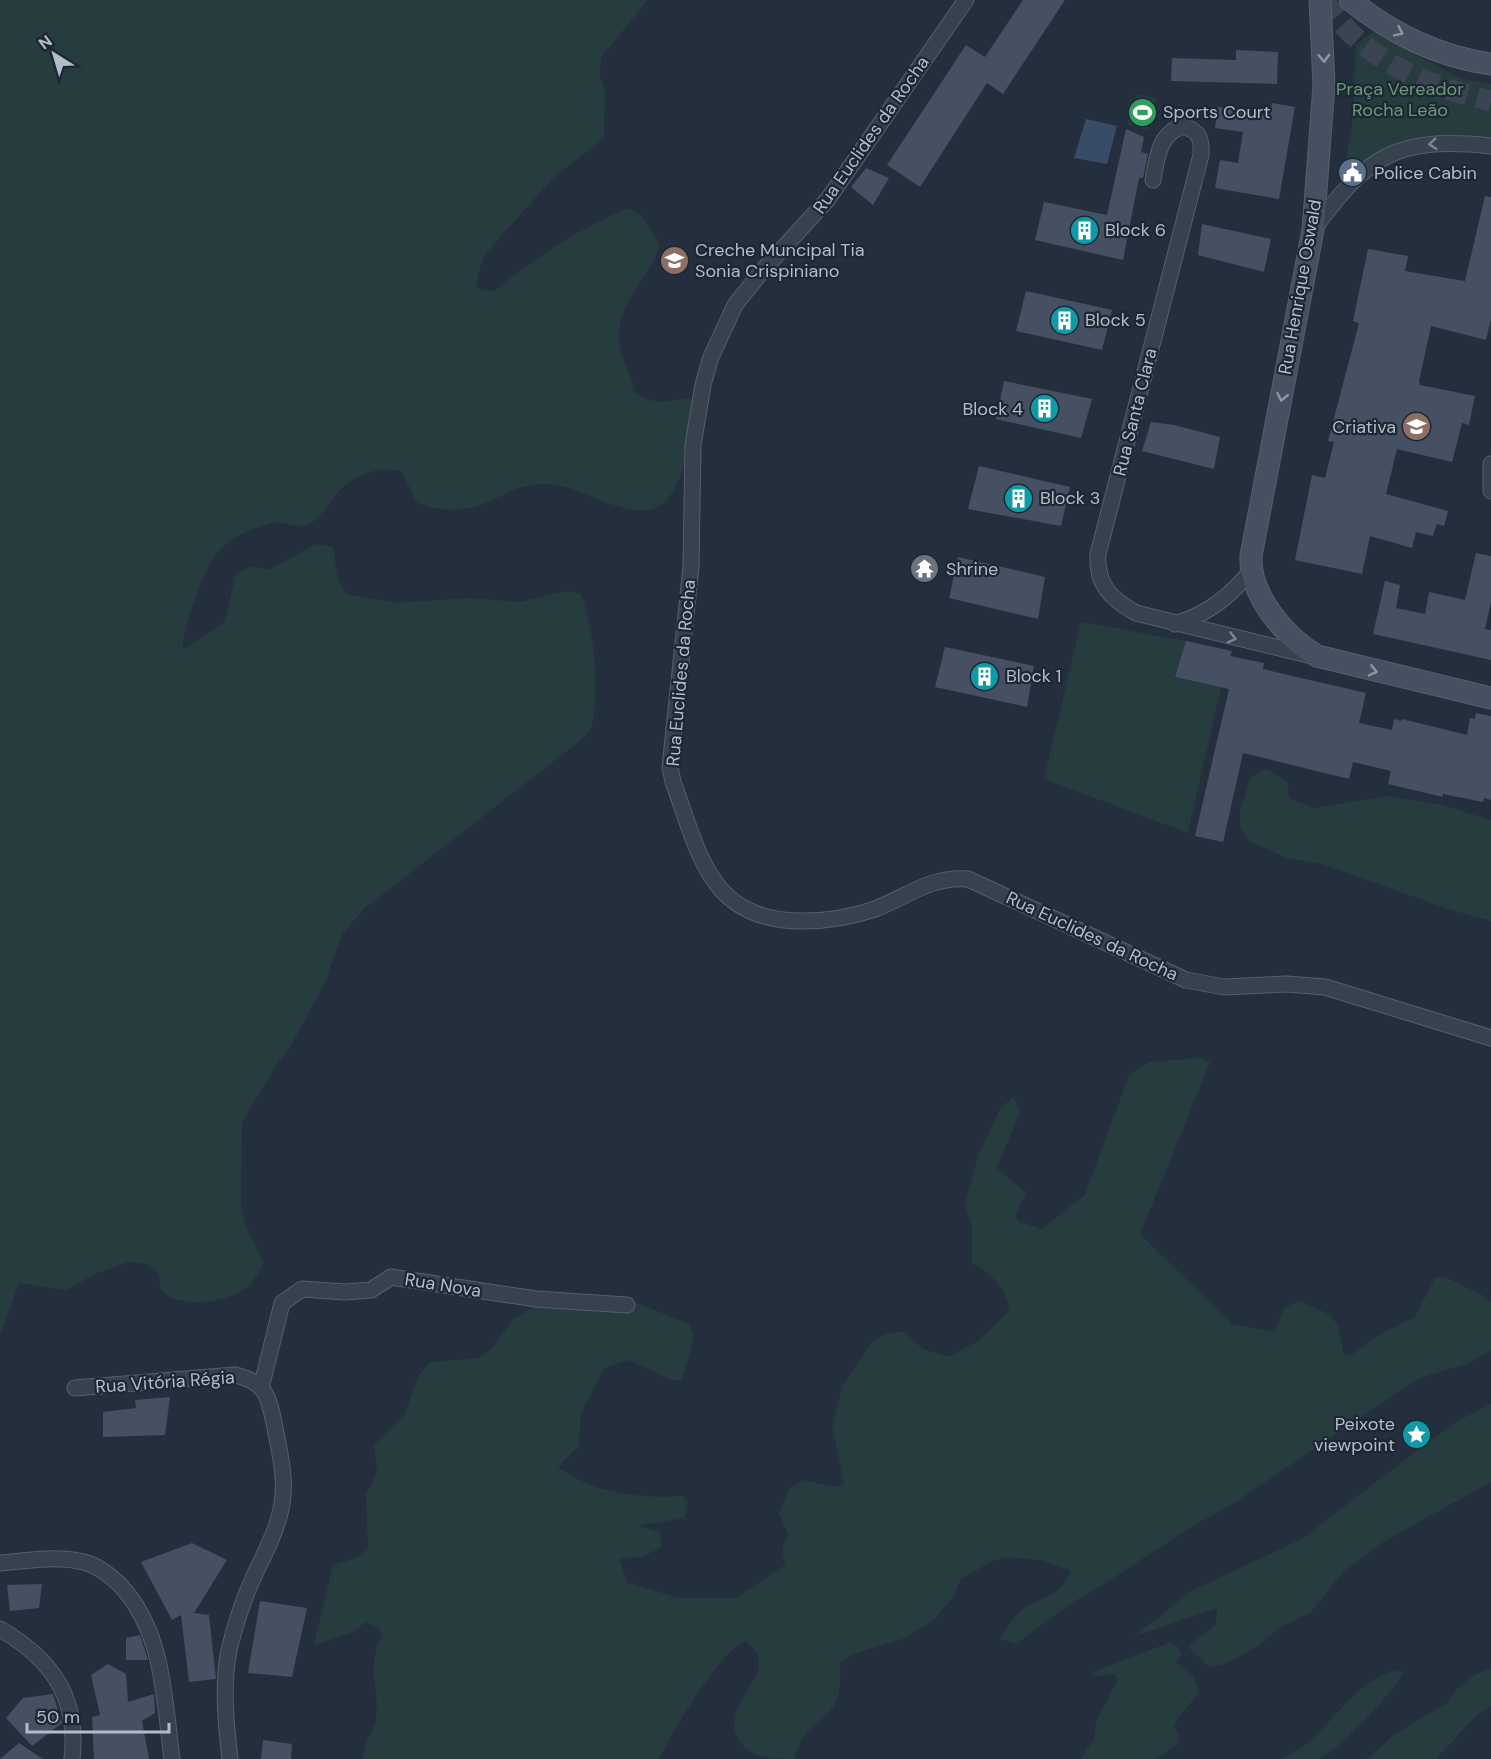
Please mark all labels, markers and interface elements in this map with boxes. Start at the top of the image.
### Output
north arrow [24,24,84,84]
one-way arrow [1392,25,1403,37]
text: N [34,31,56,54]
street label: Rua Euclides da Rocha [807,51,935,219]
one-way arrow [1318,54,1330,63]
park label: Praça Vereador Rocha Leão [1336,77,1464,122]
sports icon: Sports Court [1126,96,1158,128]
place label: Sports Court [1163,100,1271,124]
one-way arrow [1428,137,1437,150]
public building icon: Police Cabin [1337,157,1369,189]
place label: Police Cabin [1374,161,1477,185]
street label: Rua Henrique Oswald [1273,198,1327,376]
building icon: Block 6 [1068,214,1100,246]
place label: Block 6 [1105,218,1166,242]
place label: Creche Muncipal Tia Sonia Crispiniano [695,238,865,283]
school or university icon: Creche Muncipal Tia Sonia Crispiniano [658,244,690,276]
building icon: Block 5 [1048,304,1080,336]
place label: Block 5 [1085,308,1146,332]
street label: Rua Santa Clara [1108,346,1162,478]
one-way arrow [1276,392,1289,402]
building icon: Block 4 [1028,393,1060,425]
place label: Block 4 [962,397,1023,421]
school or university icon: Criativa [1401,411,1433,443]
place label: Criativa [1332,415,1396,439]
building icon: Block 3 [1003,482,1035,514]
place label: Block 3 [1040,486,1100,510]
temple icon: Shrine [909,553,941,585]
place label: Shrine [946,557,998,581]
street label: Rua Euclides da Rocha [661,579,701,767]
one-way arrow [1227,631,1237,644]
building icon: Block 1 [969,660,1001,692]
place label: Block 1 [1006,664,1061,688]
one-way arrow [1368,664,1378,677]
street label: Rua Euclides da Rocha [1002,886,1182,986]
street label: Rua Nova [403,1267,483,1303]
street label: Rua Vitória Régia [95,1365,235,1399]
place label: Peixote viewpoint [1314,1412,1395,1457]
place icon: Peixote viewpoint [1400,1418,1432,1450]
scale bar [27,1696,170,1734]
text: 50 m [36,1705,80,1729]

